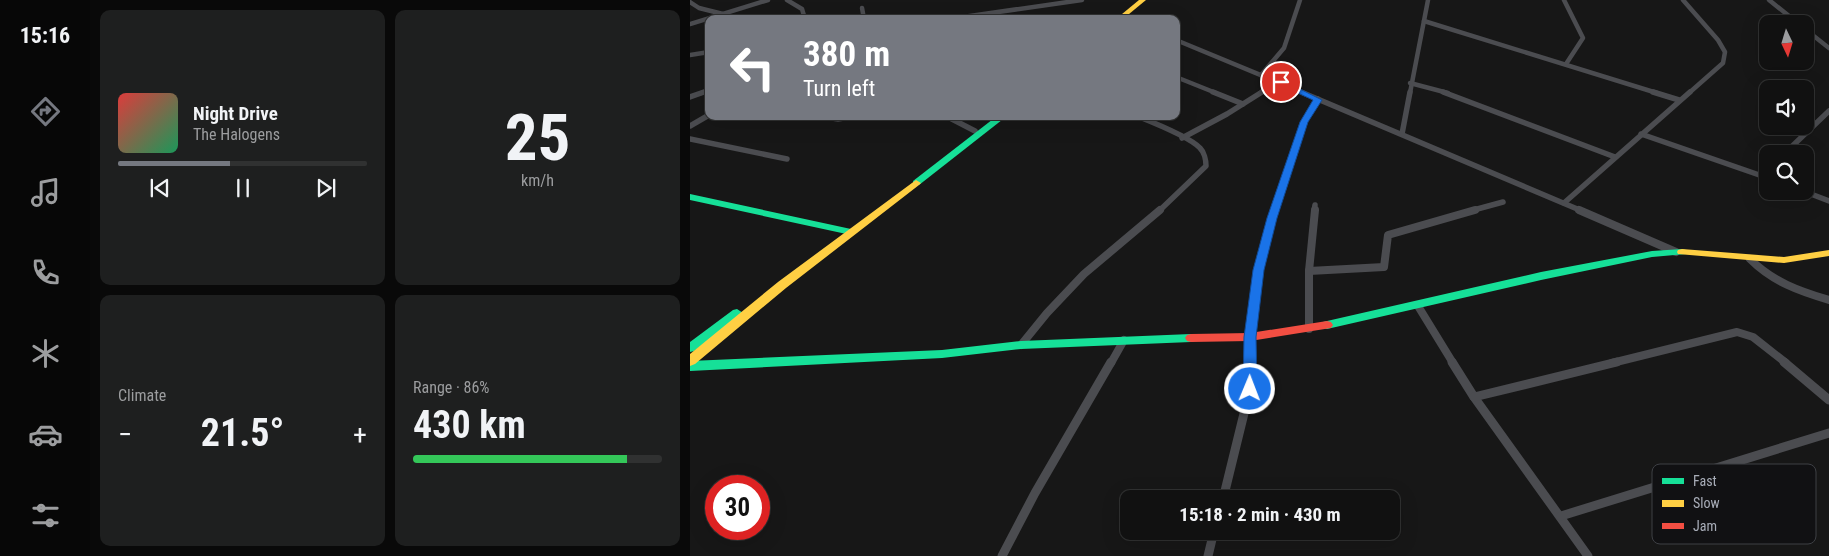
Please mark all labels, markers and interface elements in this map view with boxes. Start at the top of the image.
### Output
north arrow [1759,15,1814,70]
map controls [1759,15,1814,200]
text: 15:16 [20,23,70,48]
text: 380 m [803,34,890,75]
icon: left [720,35,785,100]
pin [1260,61,1302,103]
icon: arrive [1267,68,1295,96]
text: Turn left [803,76,875,101]
button: sound [1759,80,1814,135]
icon: directions [28,94,63,129]
text: 25 [505,100,570,176]
text: Night Drive [193,102,278,125]
text: The Halogens [193,125,280,144]
button: search [1759,145,1814,200]
text: km/h [521,171,554,190]
icon: previous [146,174,174,202]
icon: pause [229,174,257,202]
icon: next [312,174,340,202]
icon: music [28,175,63,210]
icon: phone [28,255,63,290]
icon: climate [28,336,63,371]
position arrow [1223,362,1275,414]
text: Range · 86% [413,378,489,397]
text: Climate [118,386,166,405]
text: 430 km [413,403,526,447]
text: 21.5° [201,411,284,455]
icon: car [28,417,63,452]
text: − [118,418,132,451]
text: + [353,418,367,451]
legend [1652,464,1816,544]
text: Fast [1693,473,1717,489]
speed limit sign: 30 [705,475,770,540]
text: Slow [1693,495,1720,511]
icon: filters [28,498,63,533]
text: 15:18 · 2 min · 430 m [1179,503,1341,526]
text: Jam [1693,518,1717,534]

